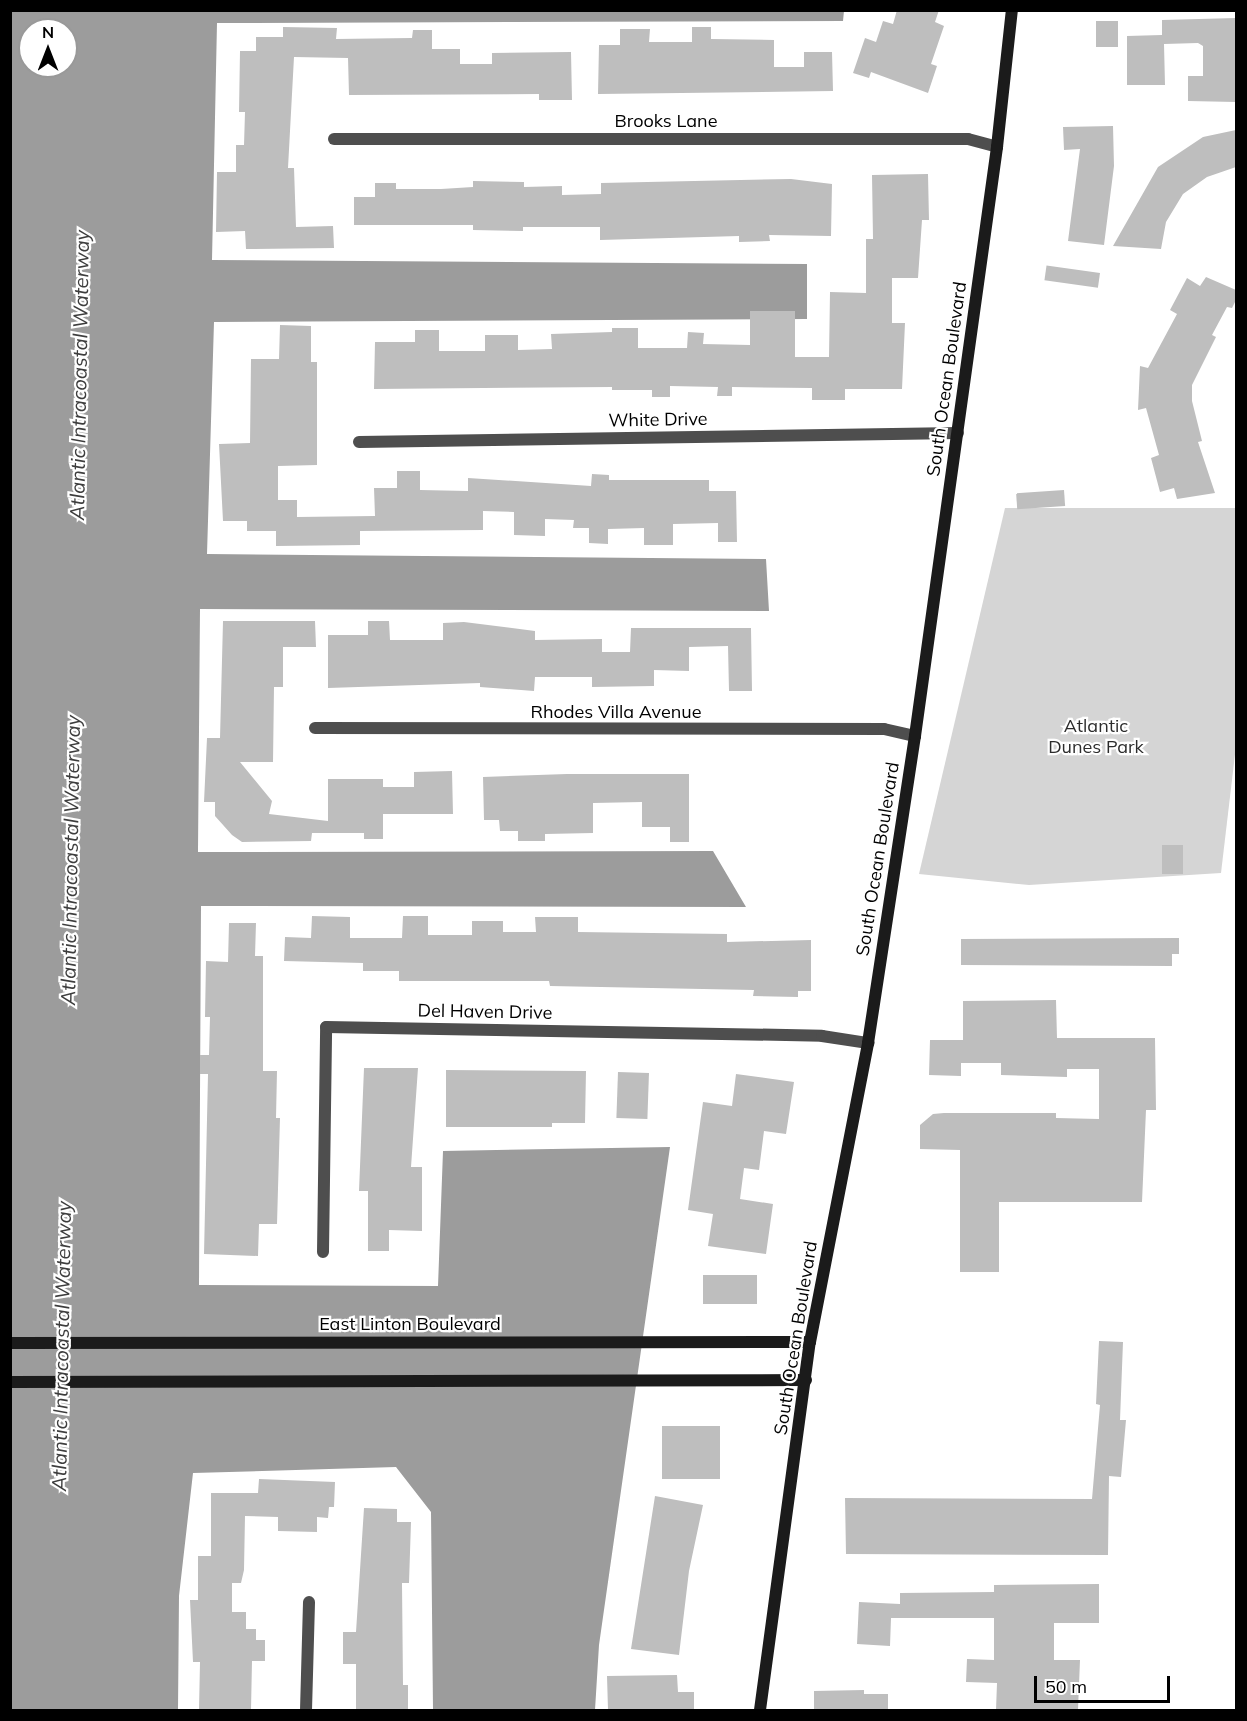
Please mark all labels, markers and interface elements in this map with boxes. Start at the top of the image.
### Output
north arrow [18,18,78,78]
text: N [42,22,54,42]
street label: Brooks Lane [615,110,717,132]
water label: Atlantic Intracoastal Waterway [64,230,94,520]
street label: South Ocean Boulevard [923,280,971,478]
street label: White Drive [608,408,708,432]
street label: Rhodes Villa Avenue [530,701,702,723]
water label: Atlantic Intracoastal Waterway [55,715,85,1005]
park label: Atlantic Dunes Park [1048,716,1144,758]
street label: South Ocean Boulevard [852,760,904,958]
street label: Del Haven Drive [417,1000,553,1024]
water label: Atlantic Intracoastal Waterway [46,1201,76,1491]
street label: South Ocean Boulevard [770,1239,822,1437]
street label: East Linton Boulevard [319,1313,501,1335]
scale bar [1037,1664,1174,1702]
text: 50 m [1045,1675,1087,1698]

